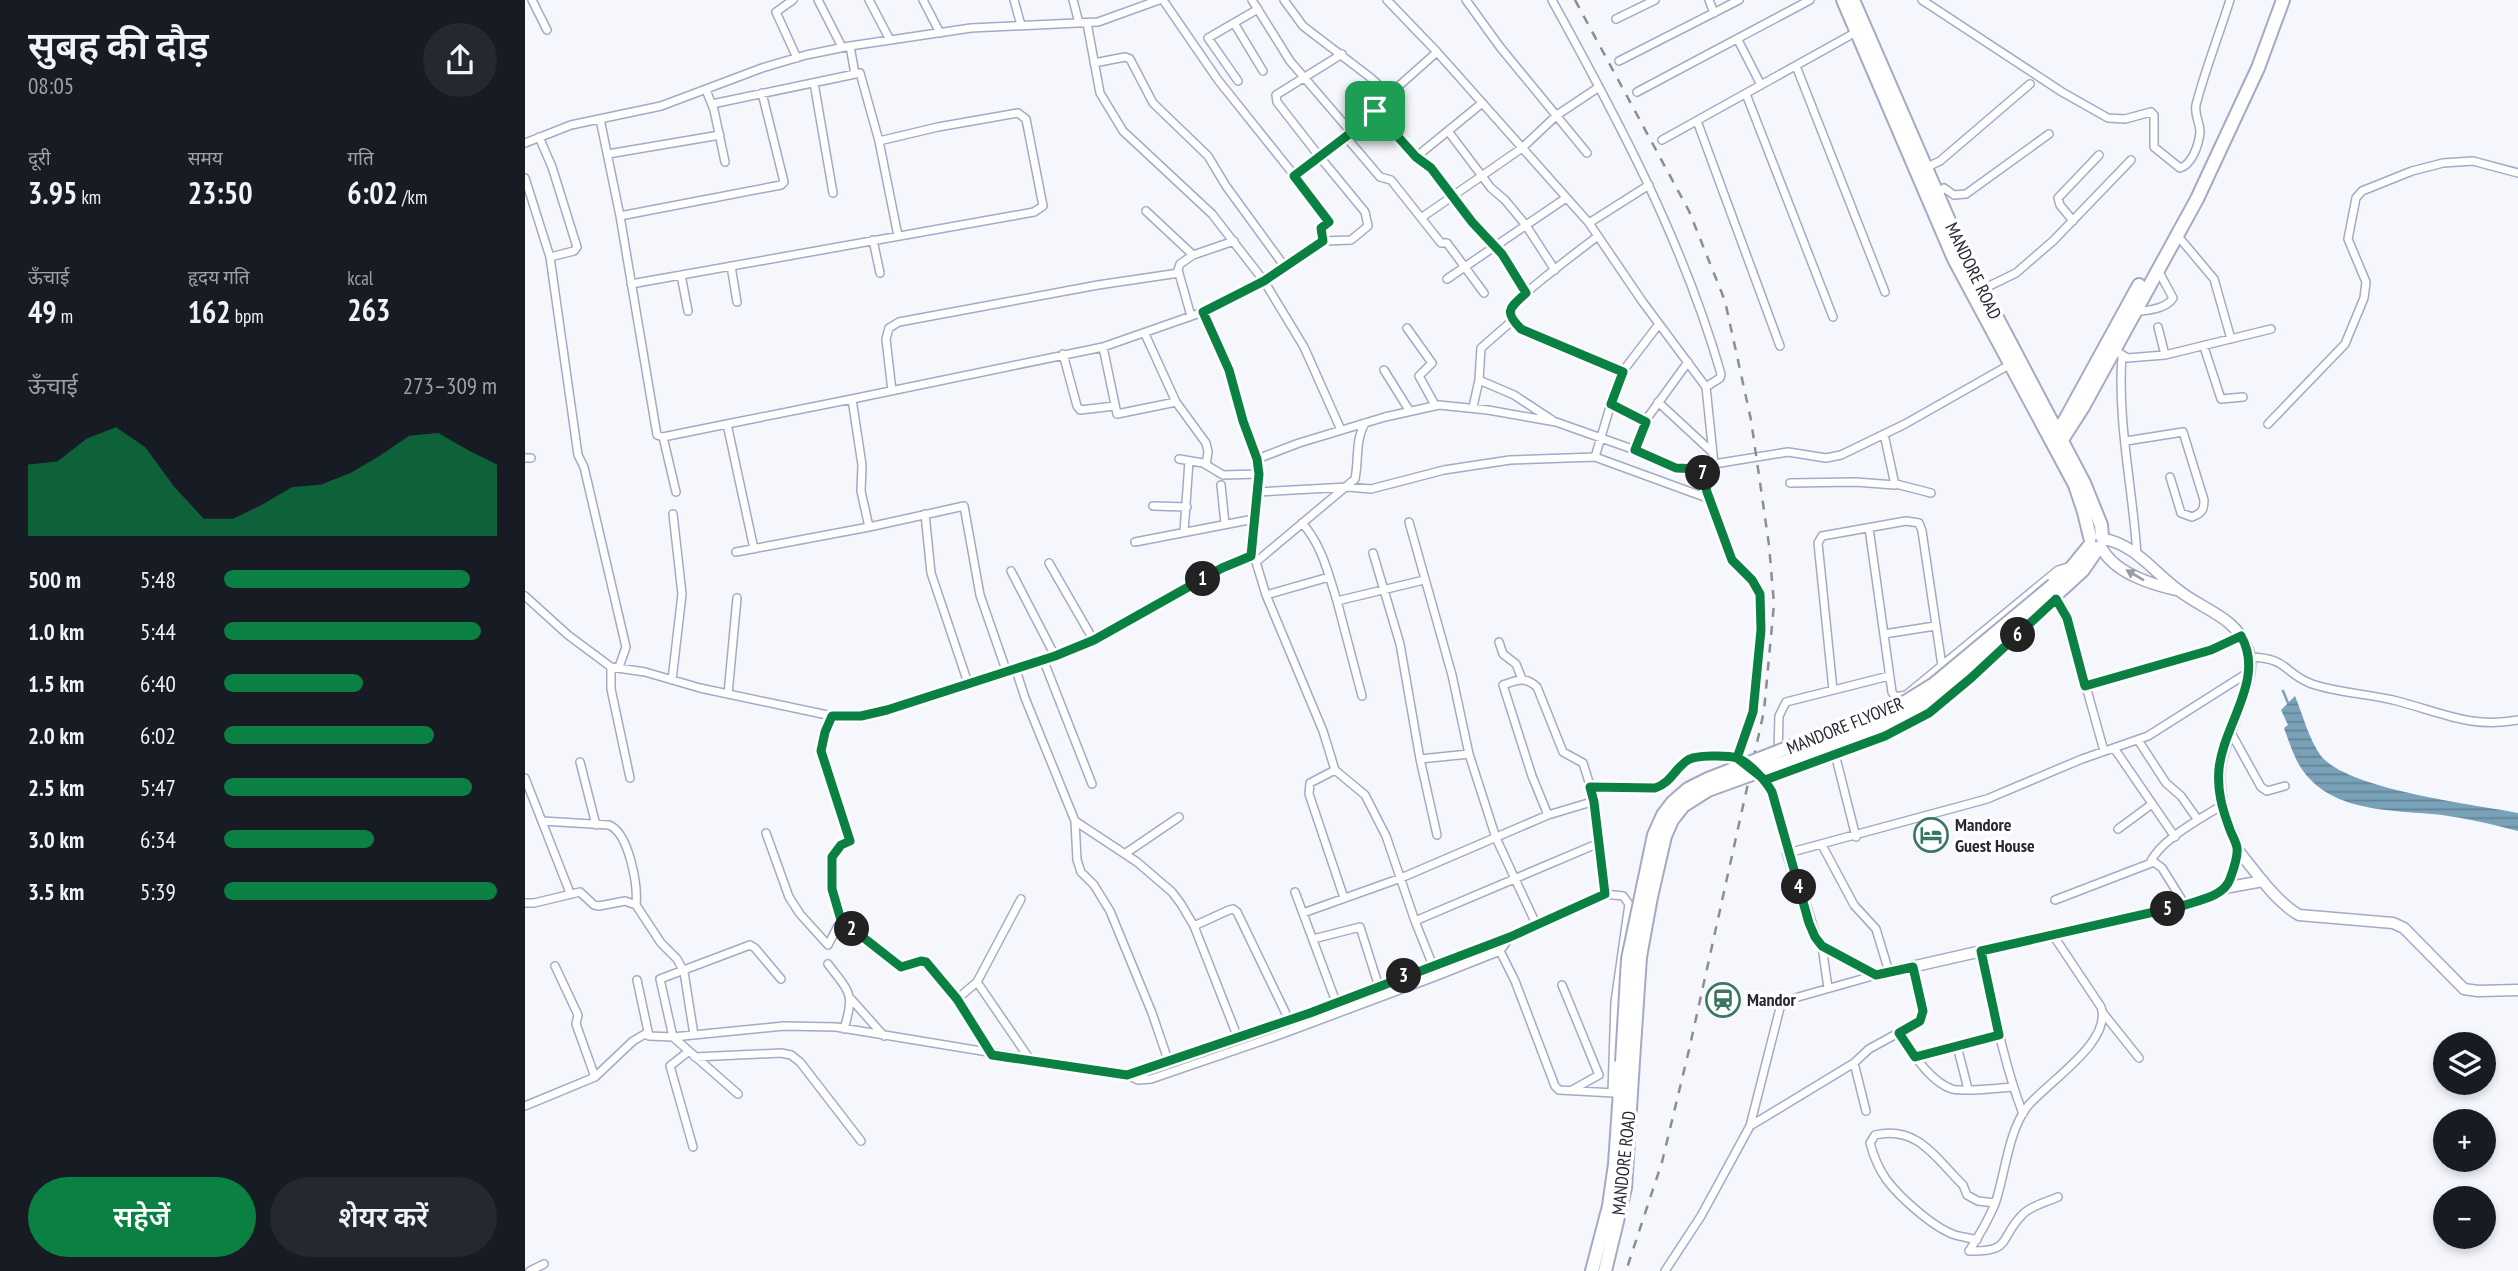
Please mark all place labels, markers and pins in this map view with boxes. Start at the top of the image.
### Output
pin [1345,81,1405,141]
pin: 7 [1685,456,1721,490]
pin: 1 [1185,562,1221,596]
pin: 6 [2001,618,2035,652]
place label: Mandore Guest House [1955,813,2035,857]
hotel icon: Mandore Guest House [1912,816,1950,854]
pin: 4 [1781,870,1817,904]
pin: 5 [2151,892,2185,926]
pin: 2 [835,912,869,946]
pin: 3 [1387,958,1421,993]
station icon: Mandor [1704,981,1742,1019]
place label: Mandor [1747,988,1796,1011]

